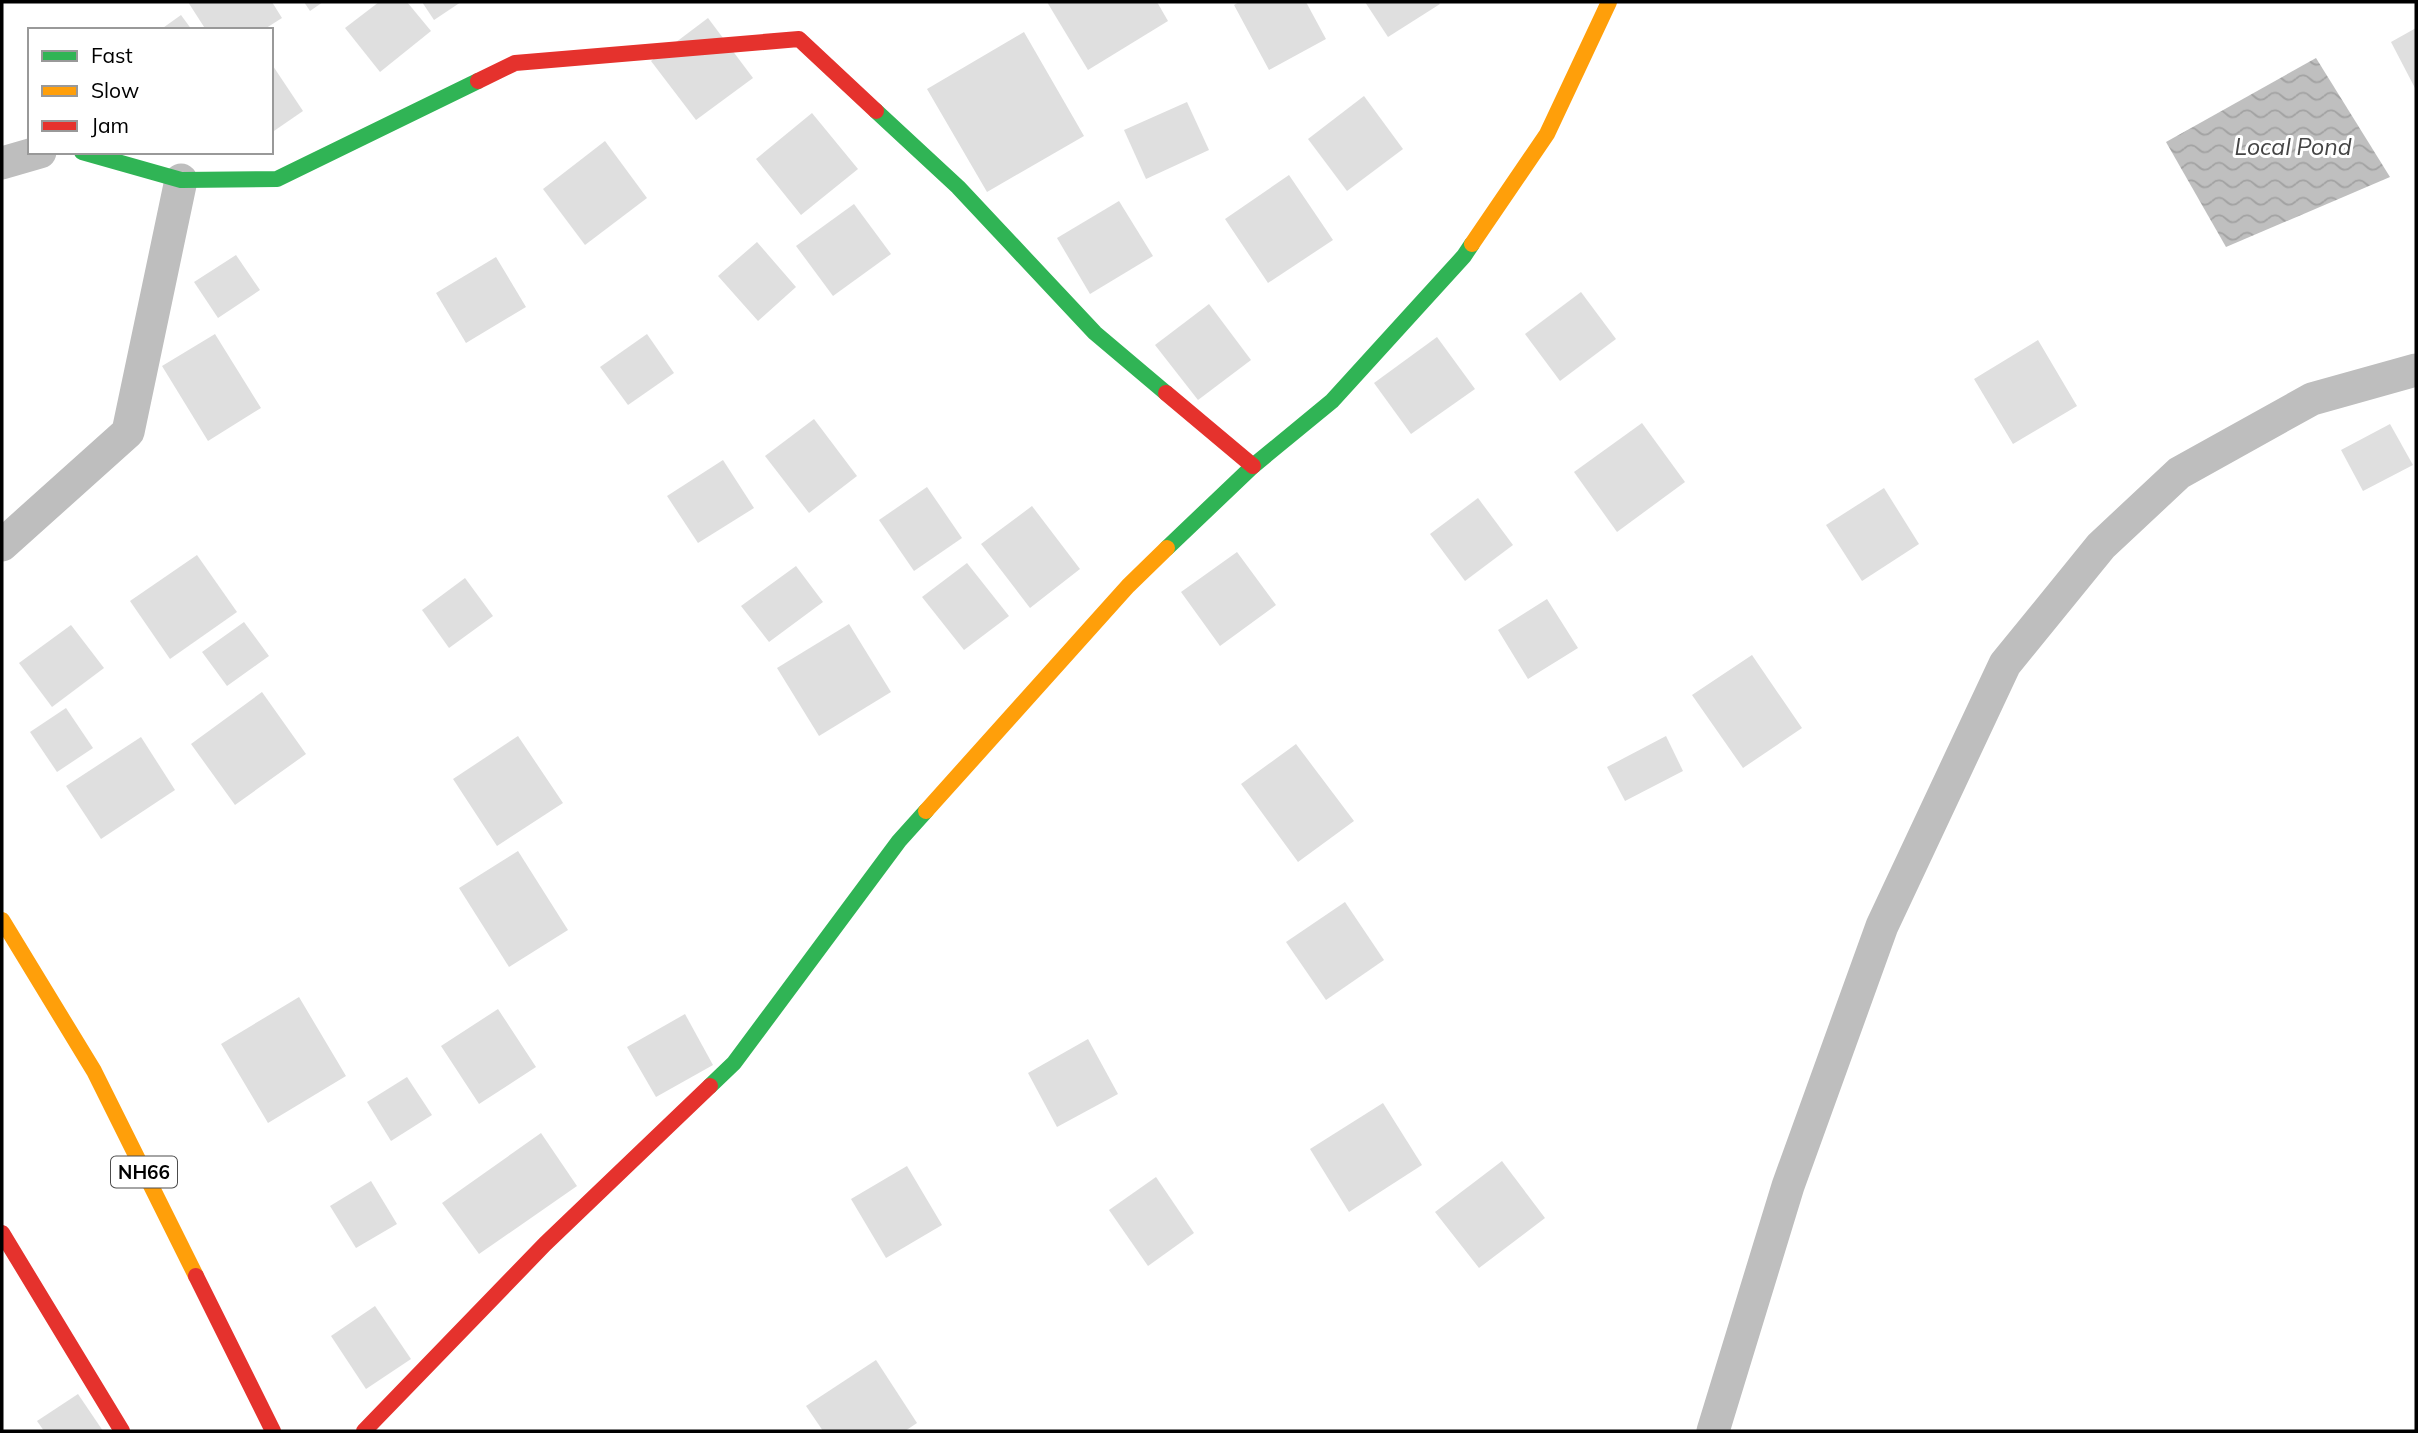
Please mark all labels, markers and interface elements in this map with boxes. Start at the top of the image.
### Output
legend [28,28,273,154]
text: Fast [91,42,133,68]
text: Slow [91,77,139,103]
text: Jam [91,112,129,138]
water label: Local Pond [2235,132,2352,161]
road number: NH66 [111,1156,177,1188]

